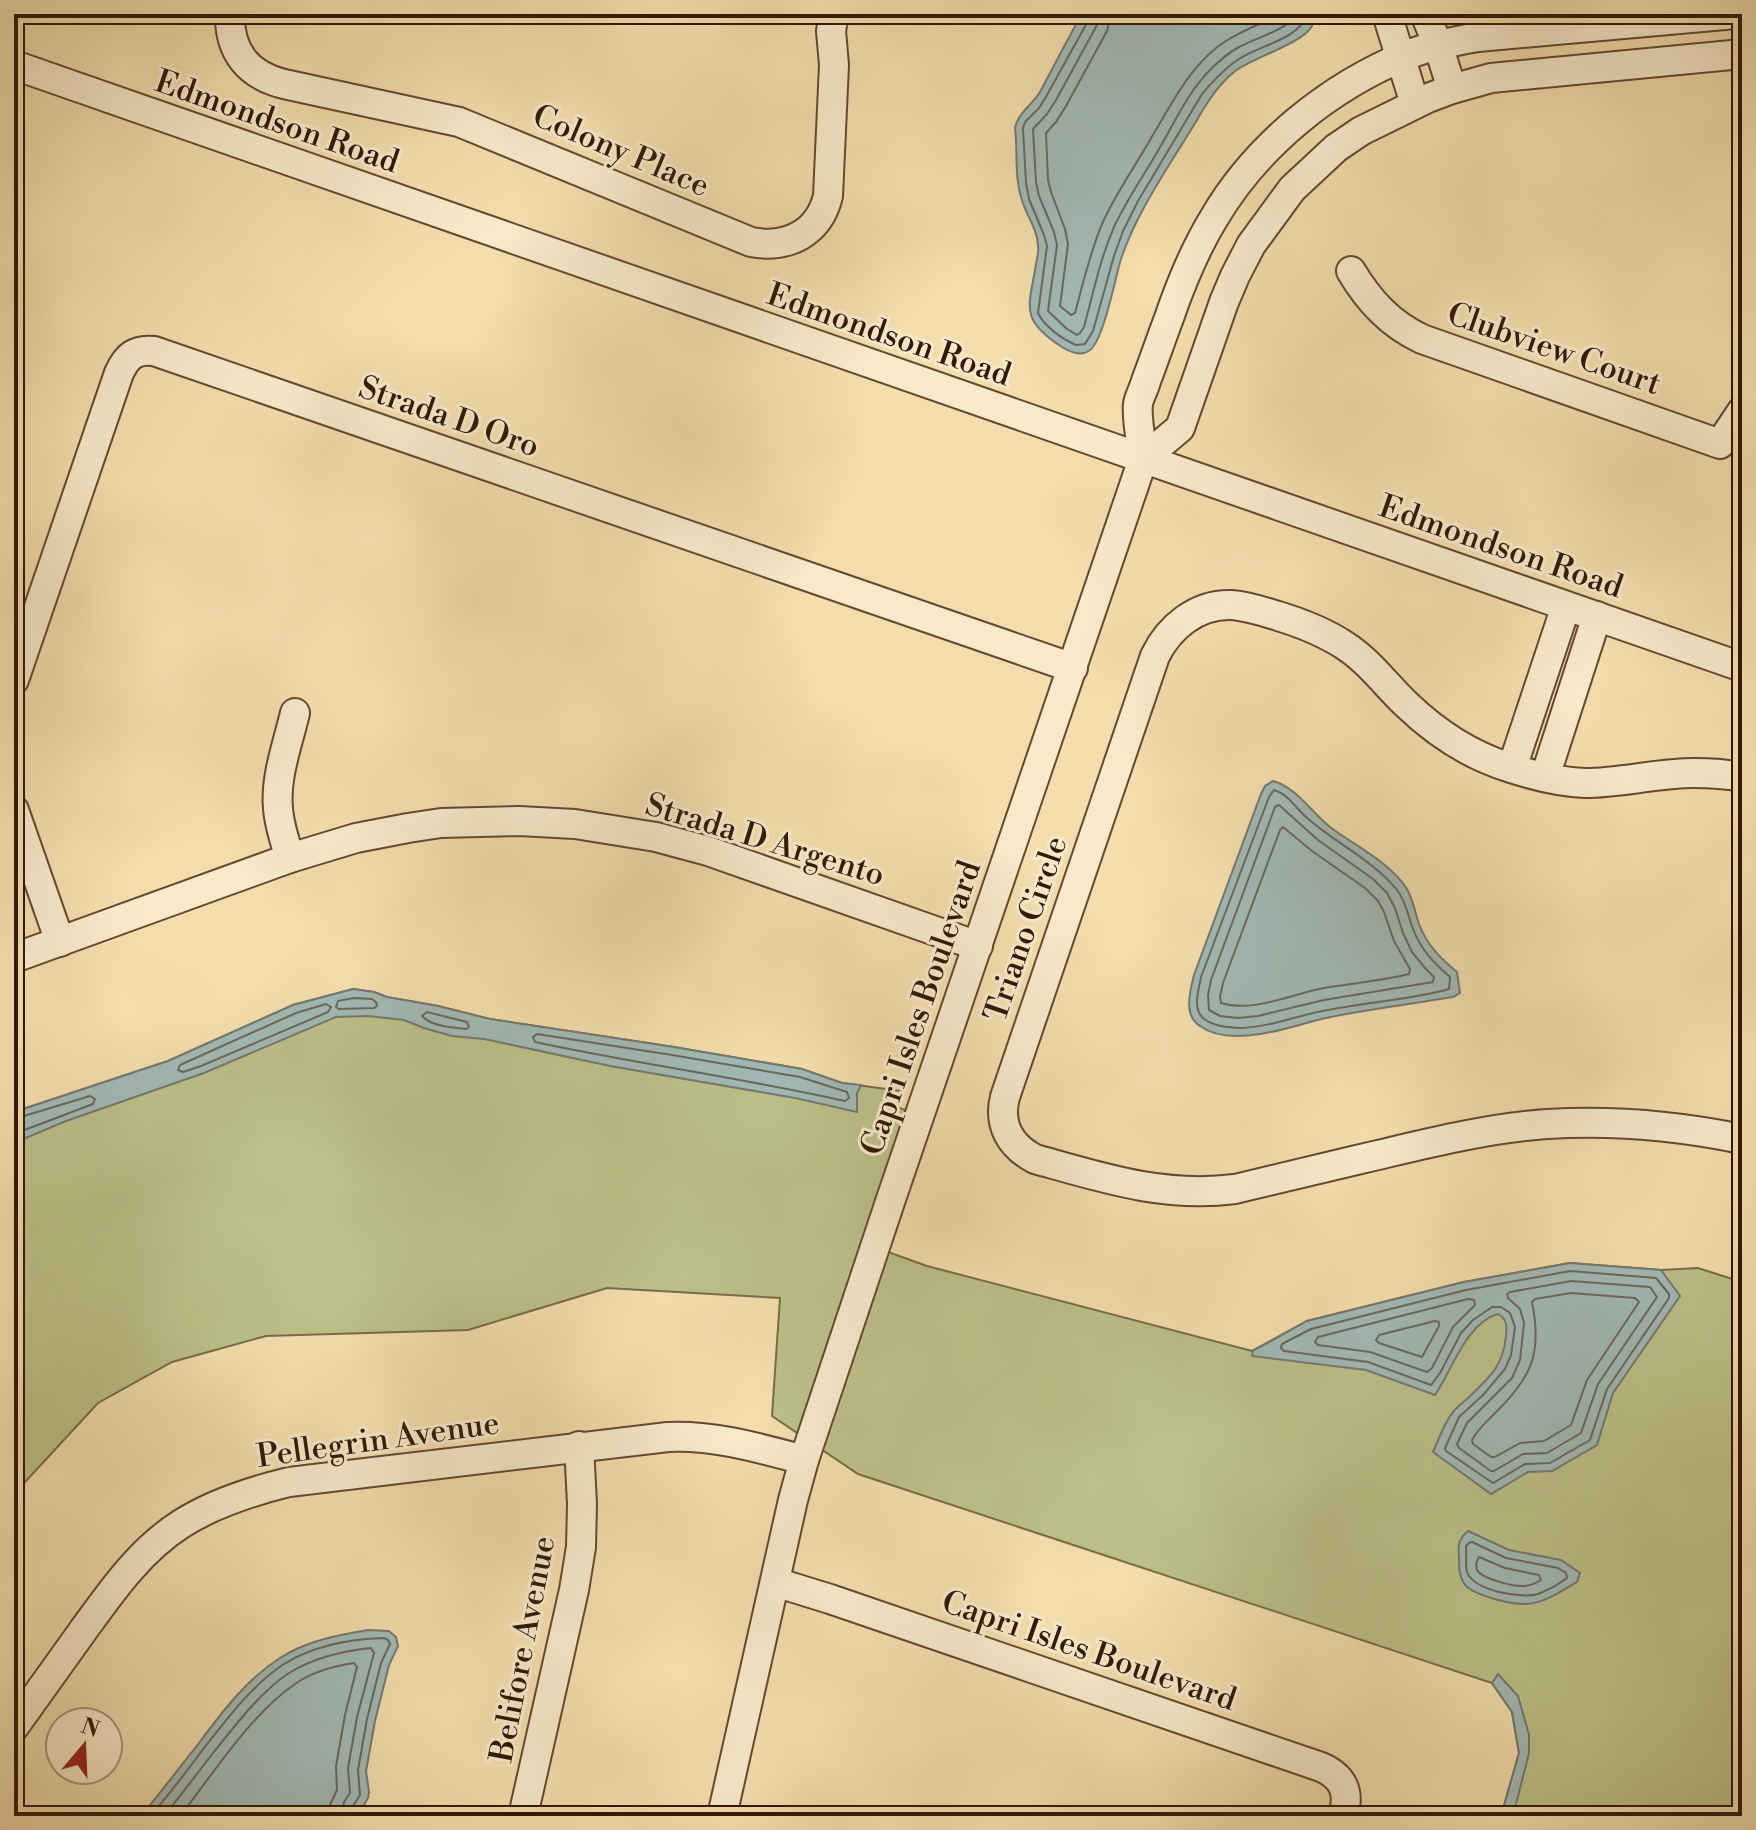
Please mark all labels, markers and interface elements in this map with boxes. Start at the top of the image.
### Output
street label: Edmondson Road [150,62,404,182]
street label: Colony Place [527,96,715,206]
street label: Edmondson Road [762,275,1016,395]
street label: Clubview Court [1442,294,1666,404]
street label: Strada D Oro [353,367,545,467]
street label: Edmondson Road [1374,487,1628,607]
street label: Strada D Argento [641,785,889,895]
street label: Triano Circle [976,831,1076,1027]
street label: Capri Isles Boulevard [852,856,990,1160]
street label: Pellegrin Avenue [254,1403,502,1477]
street label: Belifore Avenue [481,1533,565,1766]
street label: Capri Isles Boulevard [937,1582,1241,1720]
north arrow [44,1706,124,1786]
text: N [77,1713,103,1744]

